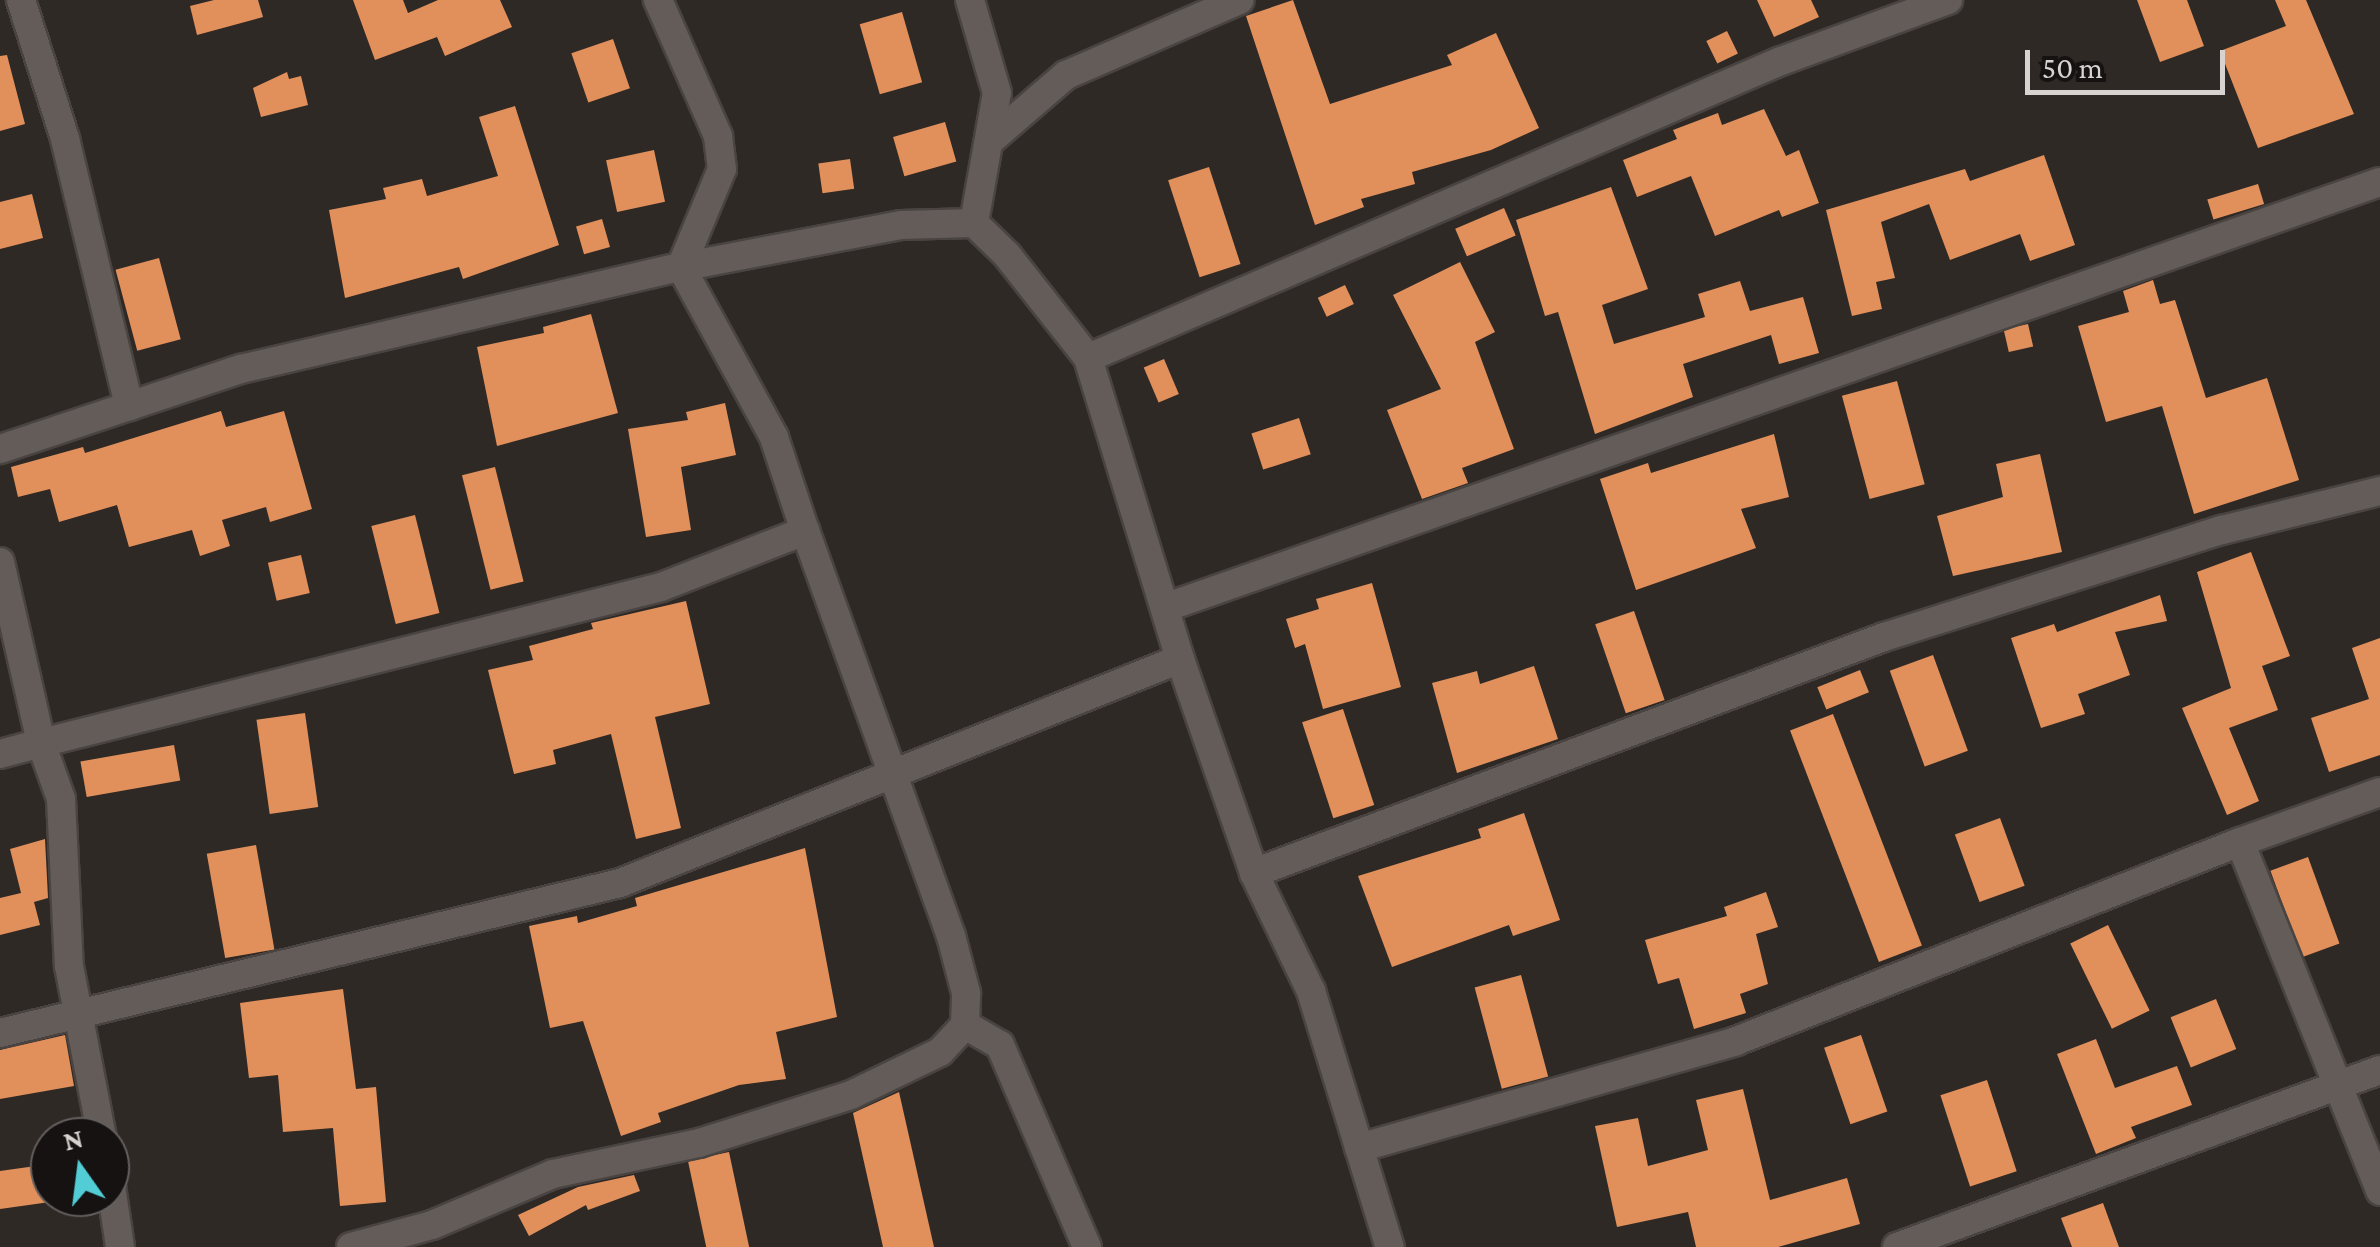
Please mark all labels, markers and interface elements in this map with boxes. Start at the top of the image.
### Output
scale bar [2030,30,2230,92]
text: 50 m [2042,51,2103,84]
north arrow [30,1117,130,1217]
text: N [60,1122,86,1157]

